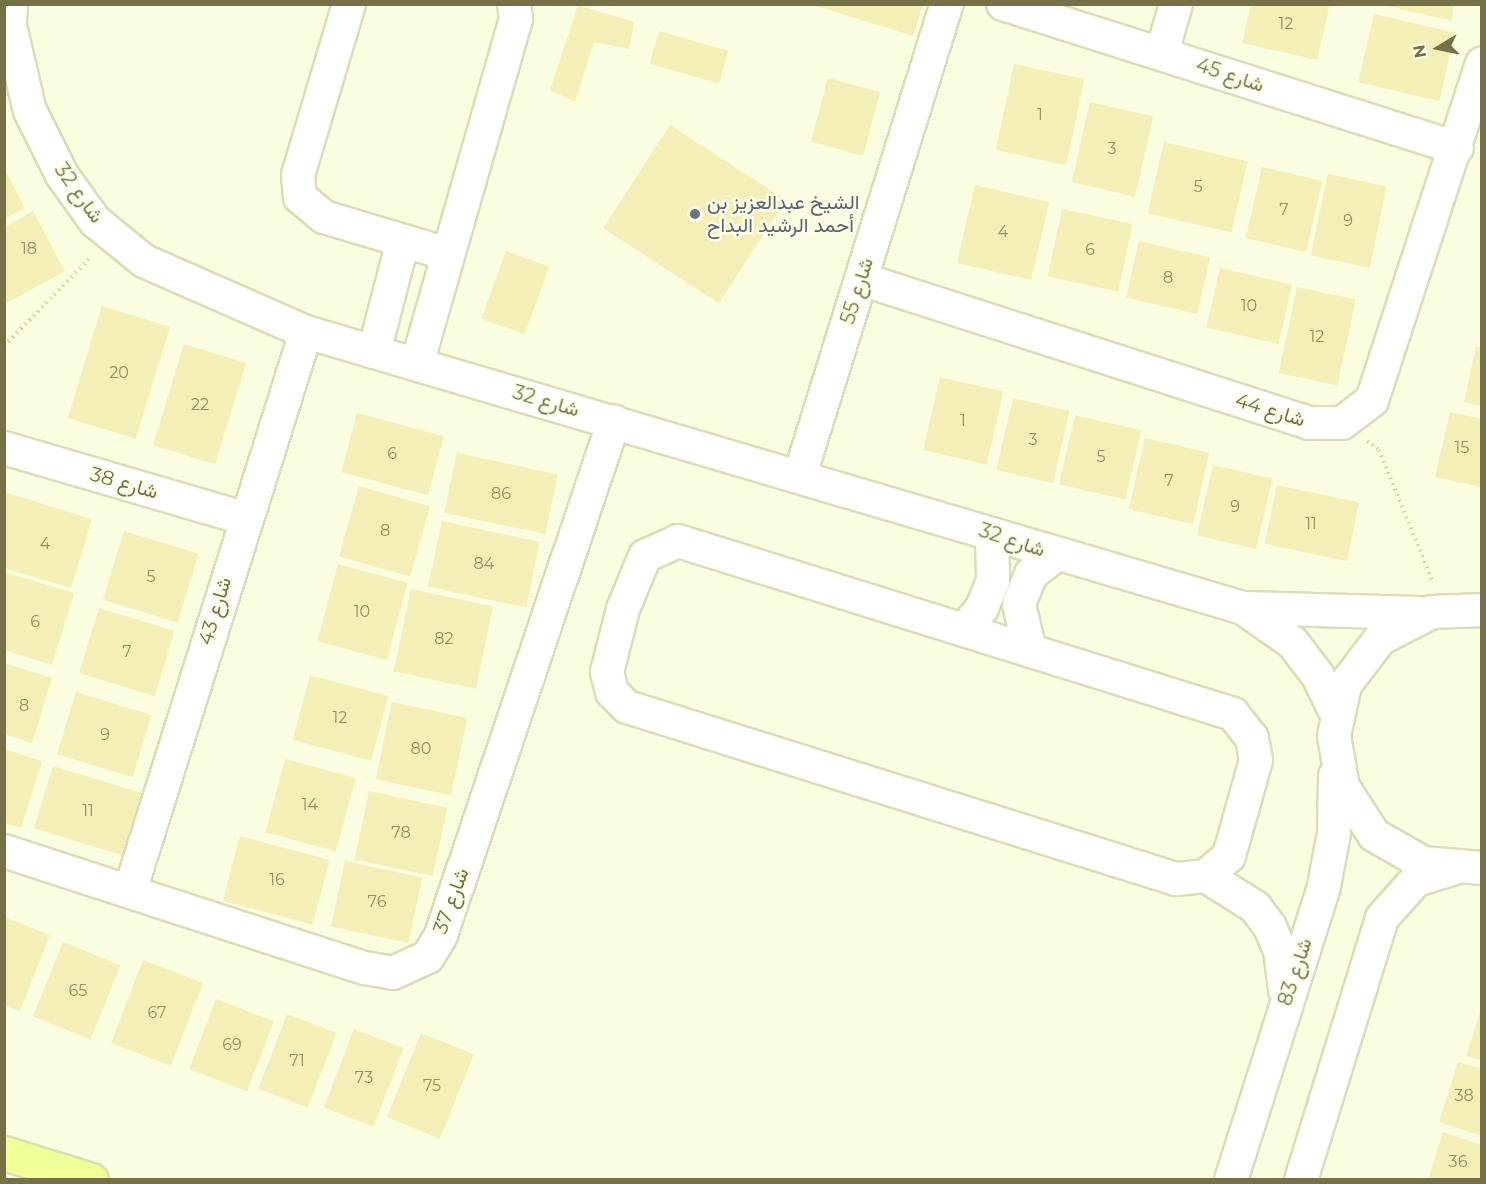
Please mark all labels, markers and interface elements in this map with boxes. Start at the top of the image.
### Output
house number: 12 [1279,14,1293,34]
north arrow [1408,18,1468,78]
text: N [1409,43,1430,59]
street label: شارع 45 [1193,53,1267,97]
house number: 1 [1037,105,1043,125]
house number: 3 [1107,139,1117,159]
street label: شارع 32 [49,158,109,228]
house number: 5 [1193,177,1203,197]
place label: الشيخ عبدالعزيز بن أحمد الرشيد البداح [707,190,859,237]
house number: 7 [1279,200,1289,220]
marker: الشيخ عبدالعزيز بن أحمد الرشيد البداح [688,207,702,221]
house number: 9 [1343,211,1353,231]
house number: 4 [998,222,1008,242]
house number: 18 [21,239,37,259]
house number: 6 [1085,240,1095,260]
street label: شارع 55 [836,255,878,327]
house number: 8 [1163,268,1173,288]
house number: 10 [1241,296,1257,316]
house number: 12 [1310,327,1324,347]
house number: 20 [109,363,129,383]
street label: شارع 32 [510,380,582,422]
street label: شارع 44 [1232,388,1308,432]
house number: 22 [191,395,209,415]
house number: 1 [960,411,966,431]
house number: 3 [1028,430,1038,450]
house number: 15 [1455,438,1469,458]
house number: 6 [387,444,397,464]
house number: 5 [1096,447,1106,467]
street label: شارع 38 [87,462,161,504]
house number: 7 [1164,471,1174,491]
house number: 86 [491,484,511,504]
house number: 9 [1230,497,1240,517]
house number: 11 [1305,514,1317,534]
street label: شارع 32 [976,518,1048,562]
house number: 8 [380,521,390,541]
house number: 4 [40,534,50,554]
house number: 84 [474,554,494,574]
house number: 5 [146,567,156,587]
street label: شارع 43 [193,574,237,648]
house number: 10 [354,602,370,622]
house number: 6 [30,612,40,632]
house number: 82 [434,629,454,649]
house number: 7 [122,642,132,662]
house number: 8 [19,696,29,716]
house number: 12 [333,708,347,728]
house number: 9 [100,725,110,745]
house number: 80 [411,739,431,759]
house number: 14 [302,795,318,815]
house number: 11 [82,801,94,821]
house number: 78 [391,823,411,843]
street label: شارع 37 [428,865,474,937]
house number: 16 [269,870,285,890]
house number: 76 [368,892,386,912]
street label: شارع 83 [1273,935,1317,1009]
house number: 65 [69,981,87,1001]
house number: 67 [147,1003,167,1023]
house number: 69 [222,1035,242,1055]
house number: 71 [289,1051,305,1071]
house number: 73 [355,1068,373,1088]
house number: 75 [423,1076,441,1096]
house number: 38 [1454,1086,1474,1106]
house number: 36 [1449,1152,1467,1172]

